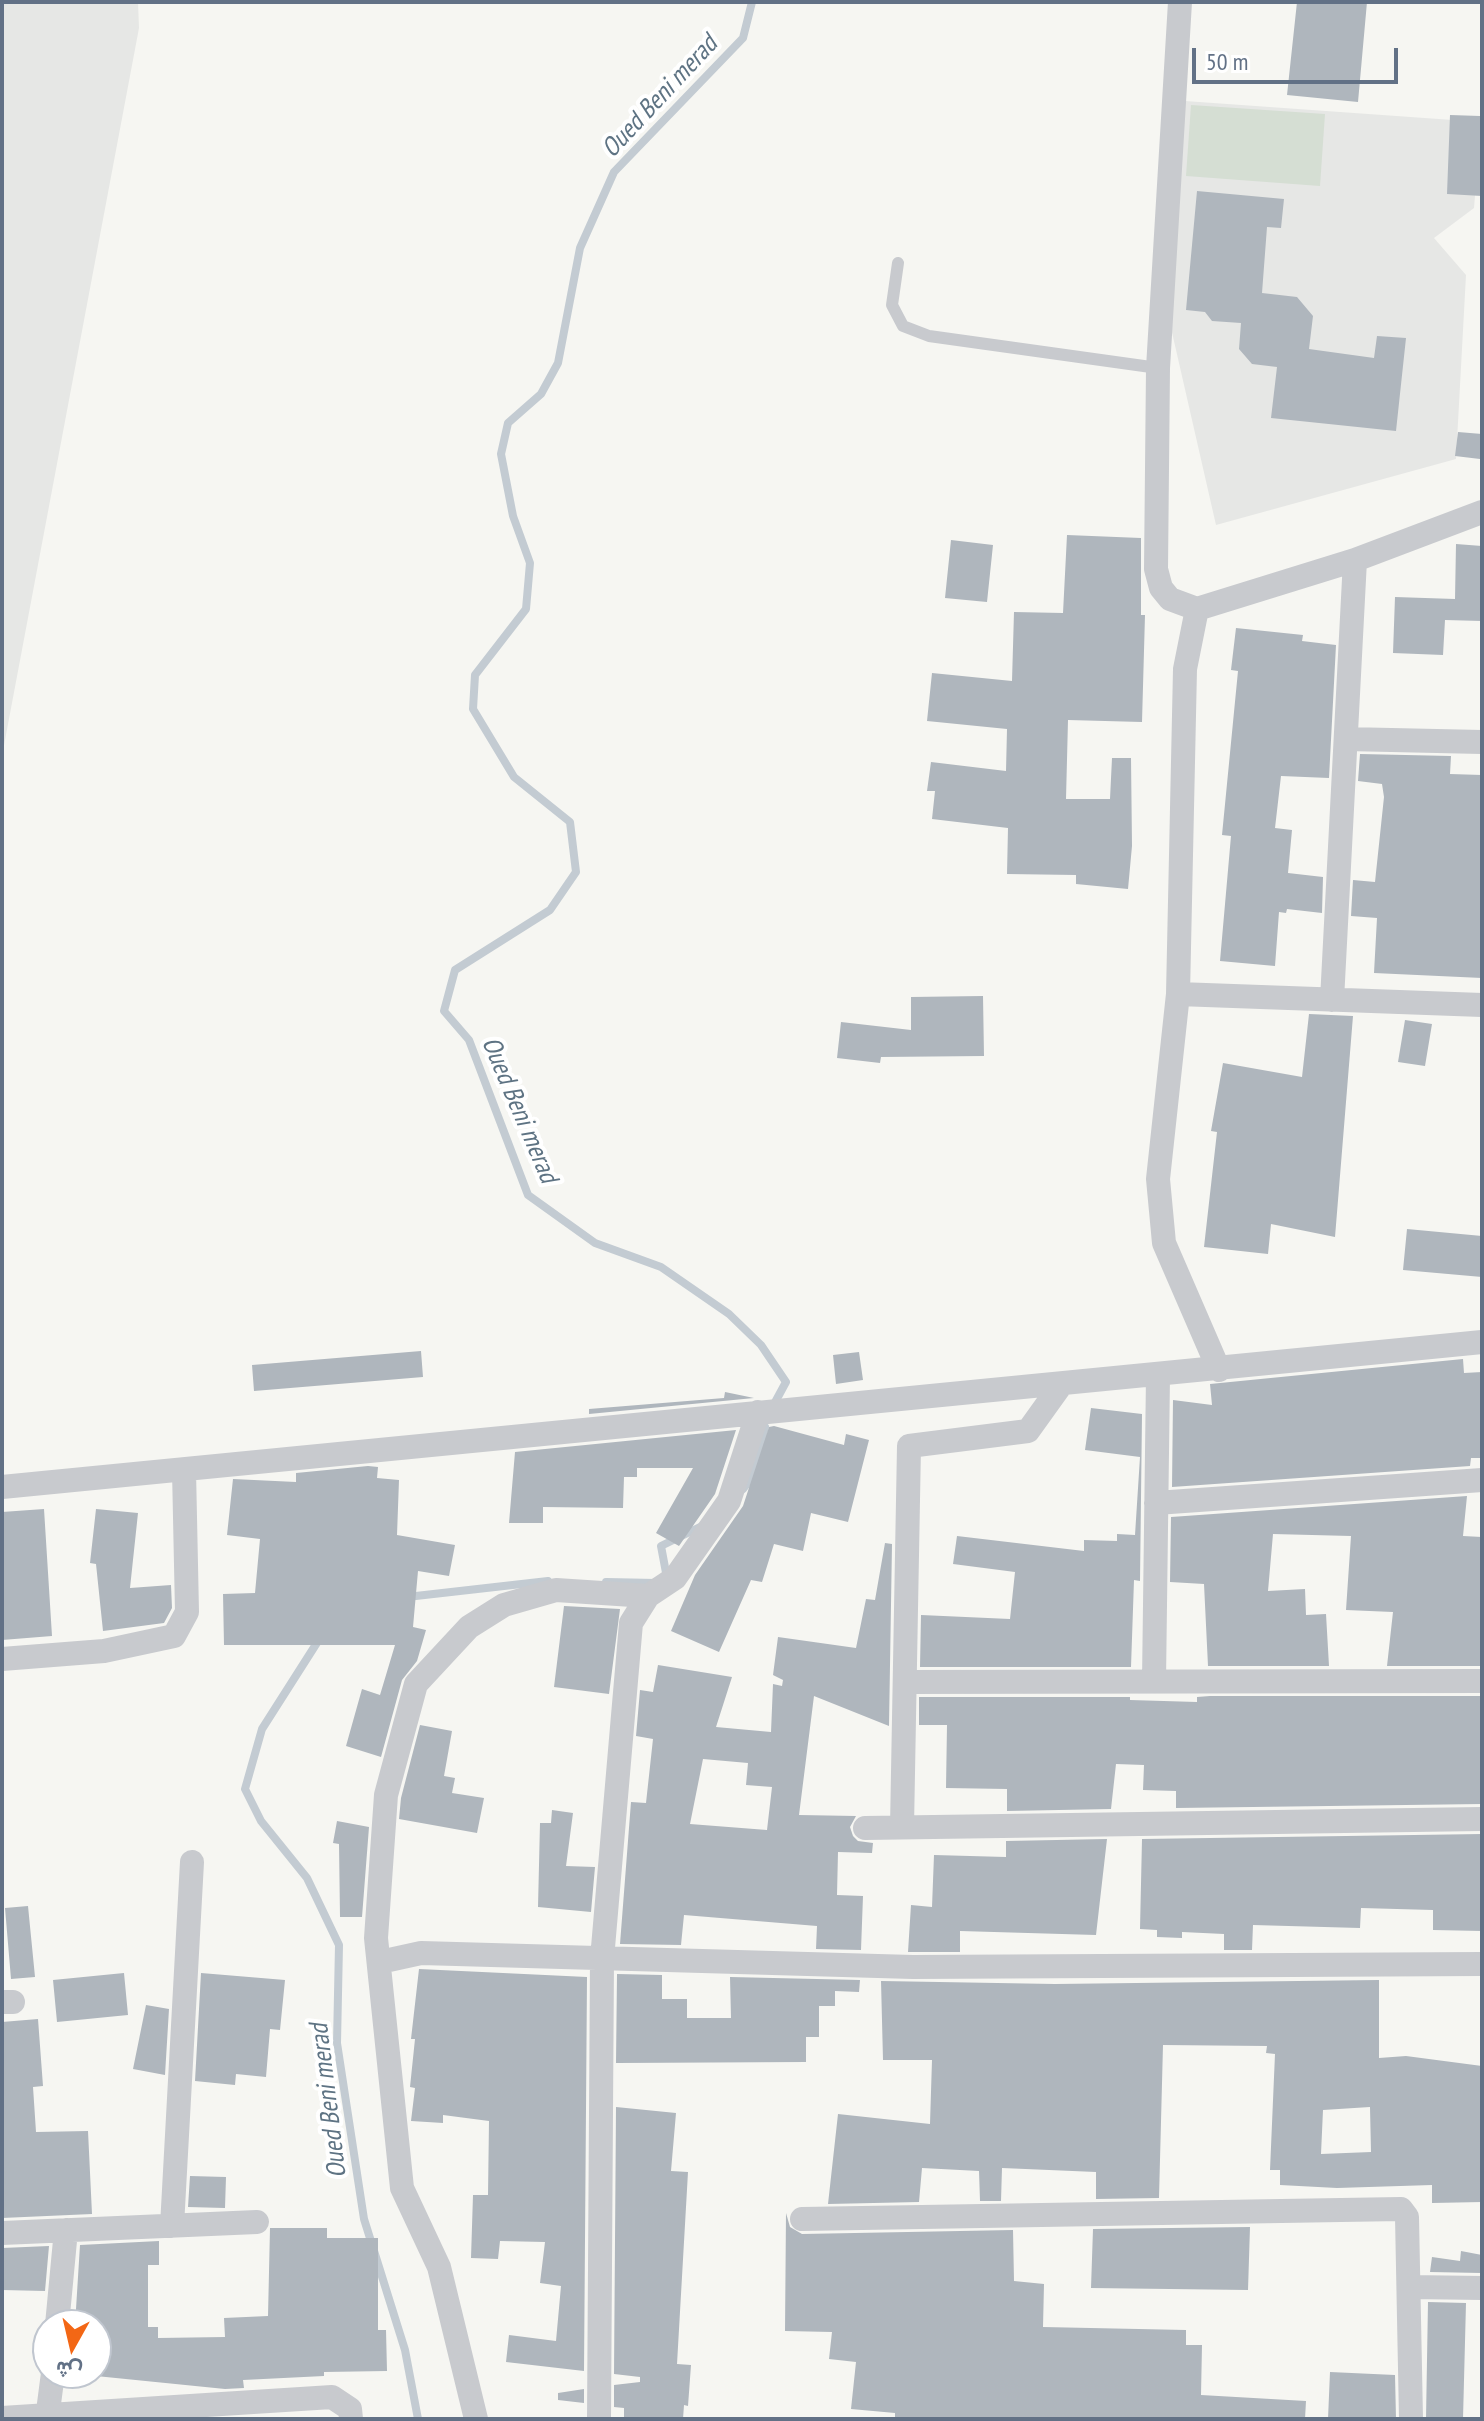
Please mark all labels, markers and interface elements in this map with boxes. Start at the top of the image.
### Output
water label: Oued Beni merad [596,30,724,164]
scale bar [1196,32,1402,82]
text: 50 m [1206,46,1248,77]
water label: Oued Beni merad [474,1033,564,1187]
water label: Oued Beni merad [304,2022,354,2180]
north arrow [32,2309,112,2389]
text: ش [54,2355,84,2386]

